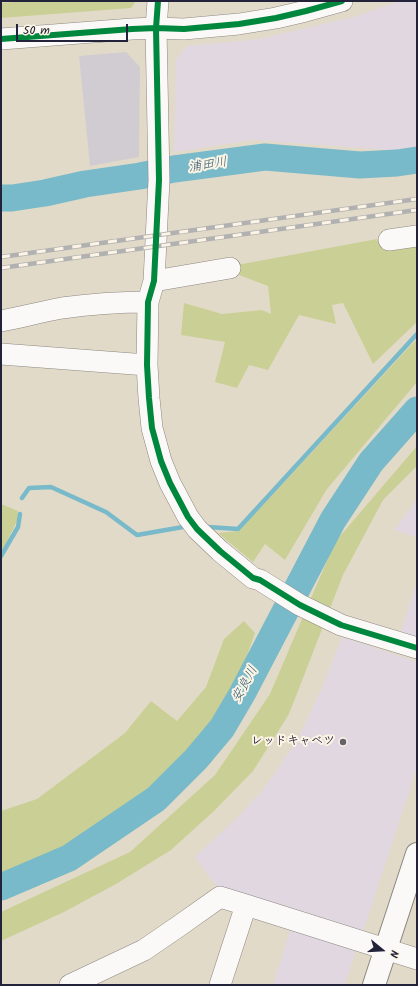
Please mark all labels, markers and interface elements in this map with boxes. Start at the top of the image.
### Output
scale bar [18,16,130,42]
text: 50 m [23,21,50,40]
water label: 浦田川 [188,155,228,177]
water label: 安良川 [230,664,262,706]
place label: レッドキャベツ [251,735,335,749]
marker: レッドキャベツ [338,737,348,747]
north arrow [362,930,402,970]
text: N [384,948,403,960]

